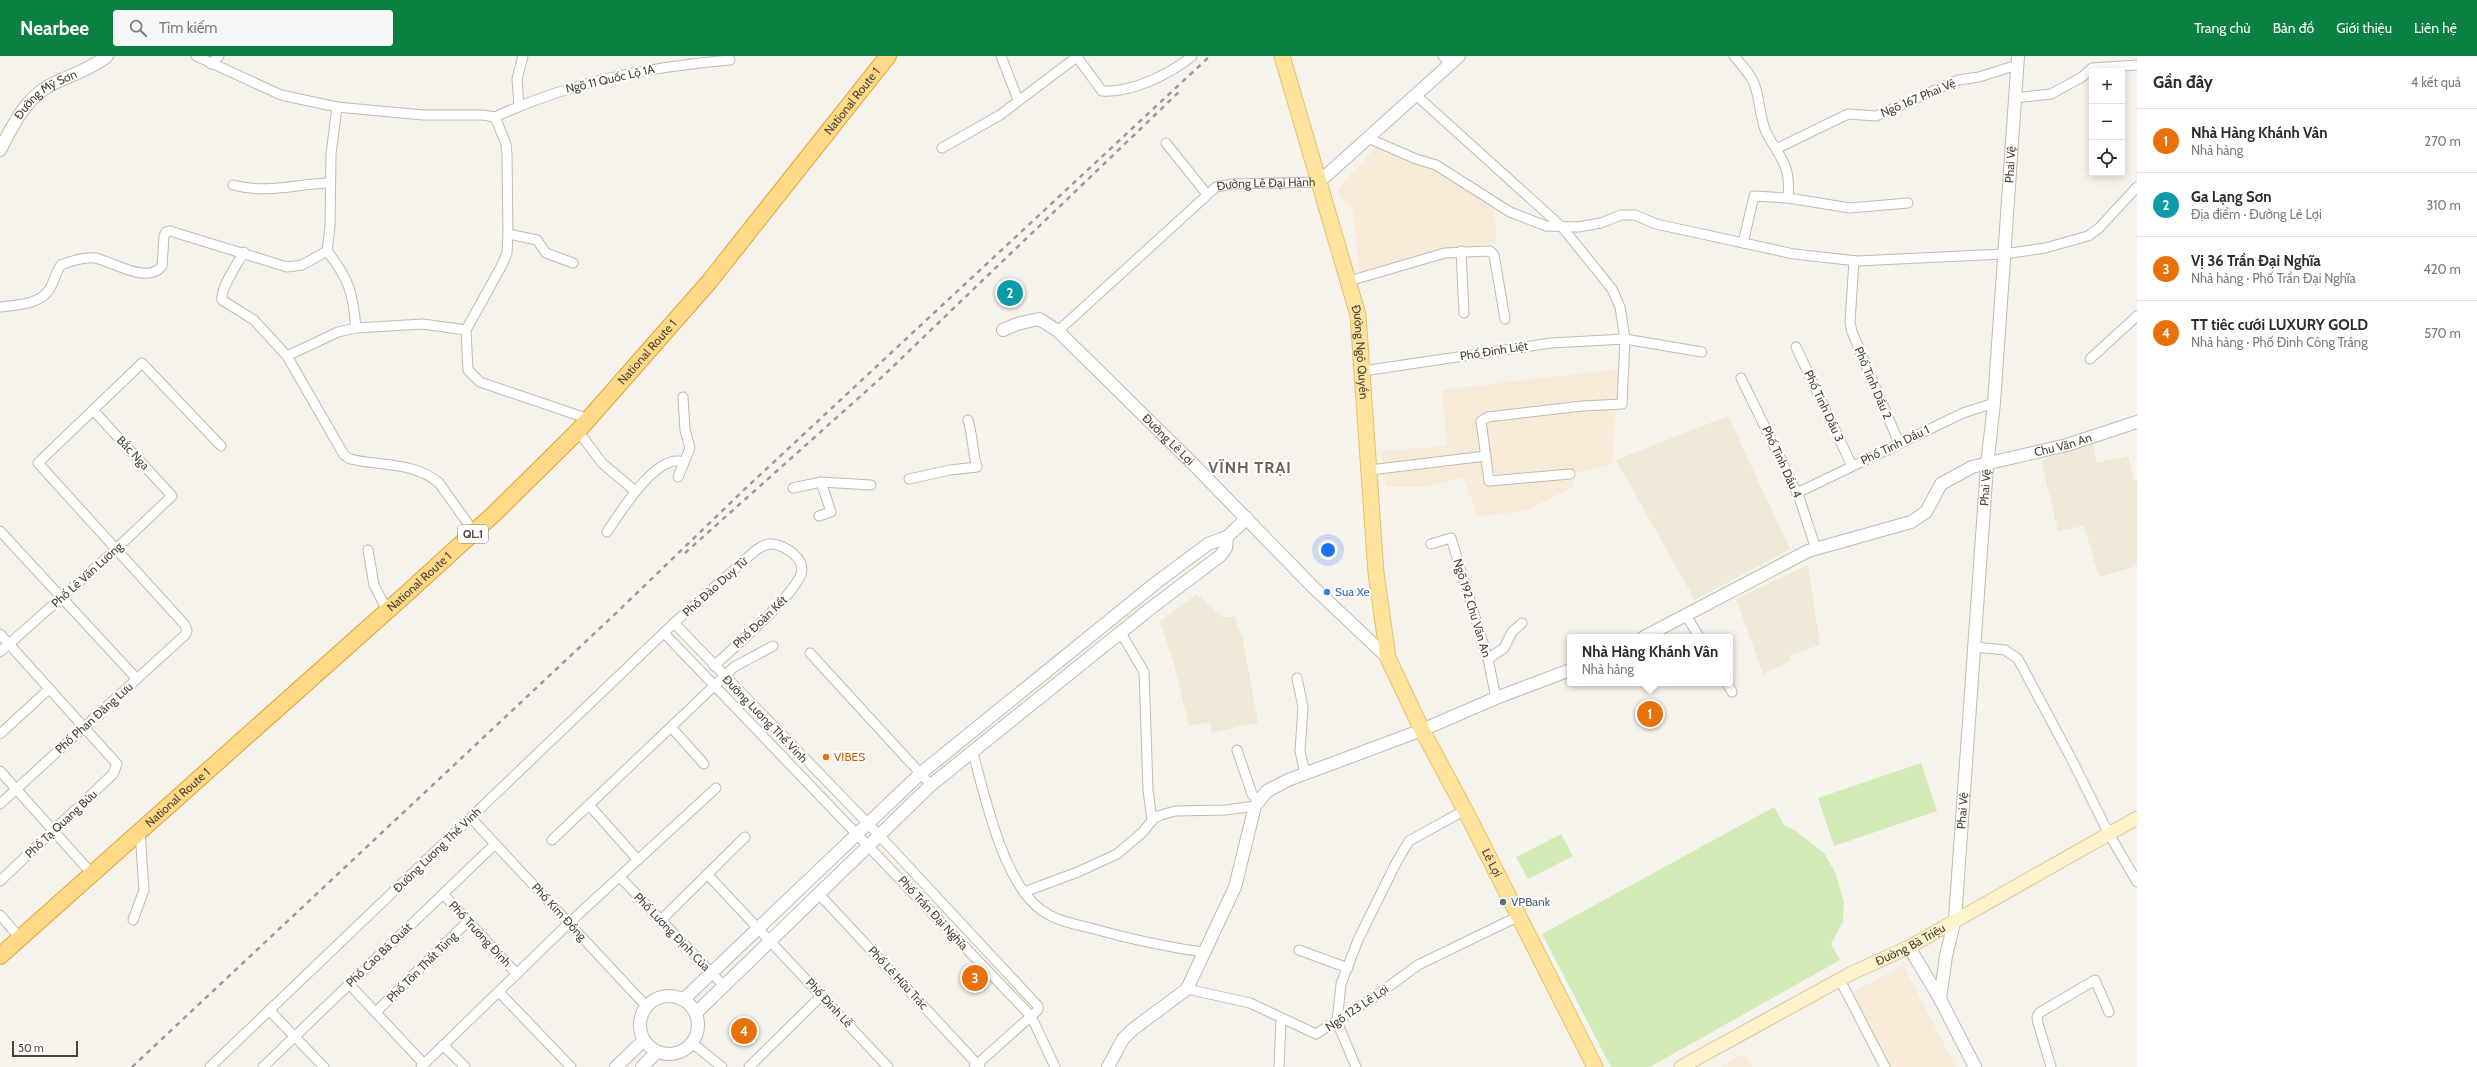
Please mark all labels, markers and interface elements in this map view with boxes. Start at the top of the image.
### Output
search box [113,10,393,46]
text: Nearbee [20,17,89,40]
icon: search [127,17,149,39]
text: Tìm kiếm [159,19,218,37]
text: Trang chủ [2194,19,2251,37]
text: Bản đồ [2273,19,2314,37]
text: Giới thiệu [2336,19,2392,37]
text: Liên hệ [2414,19,2457,37]
street label: Ngõ 11 Quốc Lộ 1A [564,61,656,96]
street label: National Route 1 [821,64,883,138]
street label: Đường Mỹ Sơn [11,66,79,122]
map controls [2089,68,2125,176]
button: + [2089,68,2125,104]
text: Gần đây [2153,72,2213,92]
text: 4 kết quả [2411,74,2461,90]
street label: Ngõ 167 Phai Vệ [1878,75,1958,120]
button: − [2089,104,2125,140]
text: Nhà Hàng Khánh Vân [2191,124,2328,142]
text: 1 [2164,133,2168,149]
text: 270 m [2424,133,2461,149]
button: locate [2089,140,2125,176]
text: Nhà hàng [2191,142,2243,158]
street label: Phai Vệ [2001,146,2019,184]
street label: Đường Lê Đại Hành [1215,174,1316,194]
text: Ga Lạng Sơn [2191,188,2271,206]
text: 2 [2163,197,2169,213]
text: 310 m [2426,197,2461,213]
text: Địa điểm · Đường Lê Lợi [2191,206,2322,222]
text: Vị 36 Trần Đại Nghĩa [2191,252,2321,270]
text: 3 [2162,261,2170,277]
text: 420 m [2423,261,2461,277]
text: Nhà hàng · Phố Trần Đại Nghĩa [2191,270,2356,286]
pin: 2 [997,278,1023,308]
street label: Đường Ngô Quyền [1348,303,1372,400]
street label: National Route 1 [614,316,680,387]
text: TT tiêc cưới LUXURY GOLD [2191,316,2368,334]
text: 4 [2162,325,2170,341]
text: 570 m [2424,325,2461,341]
text: Nhà hàng · Phố Đinh Công Tráng [2191,334,2368,350]
street label: Phố Đinh Liệt [1459,338,1529,363]
street label: Phố Tinh Dầu 2 [1852,344,1895,421]
street label: Phố Tinh Dầu 3 [1801,368,1848,444]
street label: Đường Lê Lợi [1139,410,1198,468]
street label: Phố Tinh Dầu 1 [1858,421,1932,468]
street label: Phố Tinh Dầu 4 [1759,423,1806,500]
street label: Chu Văn An [2033,429,2094,459]
street label: Bắc Nga [114,433,153,473]
district label: VĨNH TRẠI [1208,458,1292,477]
street label: Phai Vệ [1976,468,1994,507]
road number: QL.1 [458,525,488,543]
street label: Phố Lê Văn Lương [48,538,126,611]
your location [1318,540,1338,560]
street label: National Route 1 [384,548,454,615]
street label: Phố Đào Duy Từ [679,553,751,620]
street label: Ngõ 192 Chu Văn An [1450,557,1495,659]
place label: Sua Xe [1335,584,1370,599]
marker: Sua Xe [1322,587,1332,597]
street label: Phố Đoàn Kết [729,592,790,651]
popup [1567,634,1733,686]
text: Nhà Hàng Khánh Vân [1582,643,1718,661]
text: Nhà hàng [1582,661,1634,677]
street label: Đường Lương Thế Vinh [720,672,811,766]
street label: Phố Phan Đăng Lưu [52,679,136,756]
pin: 1 [1637,699,1663,729]
place label: VIBES [834,749,865,764]
marker: VIBES [821,752,831,762]
street label: National Route 1 [142,764,213,830]
street label: Phố Tạ Quang Bửu [22,786,100,861]
street label: Phai Vệ [1953,792,1971,830]
street label: Đường Lương Thế Vinh [390,804,484,895]
street label: Lê Lợi [1479,846,1506,879]
street label: Phố Trần Đại Nghĩa [895,873,972,953]
street label: Phố Kim Đồng [529,880,591,944]
street label: Phố Lương Định Của [631,889,714,974]
place label: VPBank [1511,894,1551,909]
marker: VPBank [1498,897,1508,907]
street label: Phố Trương Định [446,898,515,970]
street label: Phố Cao Bá Quát [343,919,415,990]
street label: Đường Bà Triệu [1873,920,1948,968]
street label: Phố Tôn Thất Tùng [383,928,461,1005]
street label: Phố Lê Hữu Trác [865,943,932,1013]
pin: 3 [962,963,988,993]
street label: Phố Đinh Lễ [803,975,856,1030]
street label: Ngõ 123 Lê Lợi [1322,981,1391,1034]
pin: 4 [731,1016,757,1046]
scale bar [12,1039,78,1058]
text: 50 m [18,1041,44,1055]

